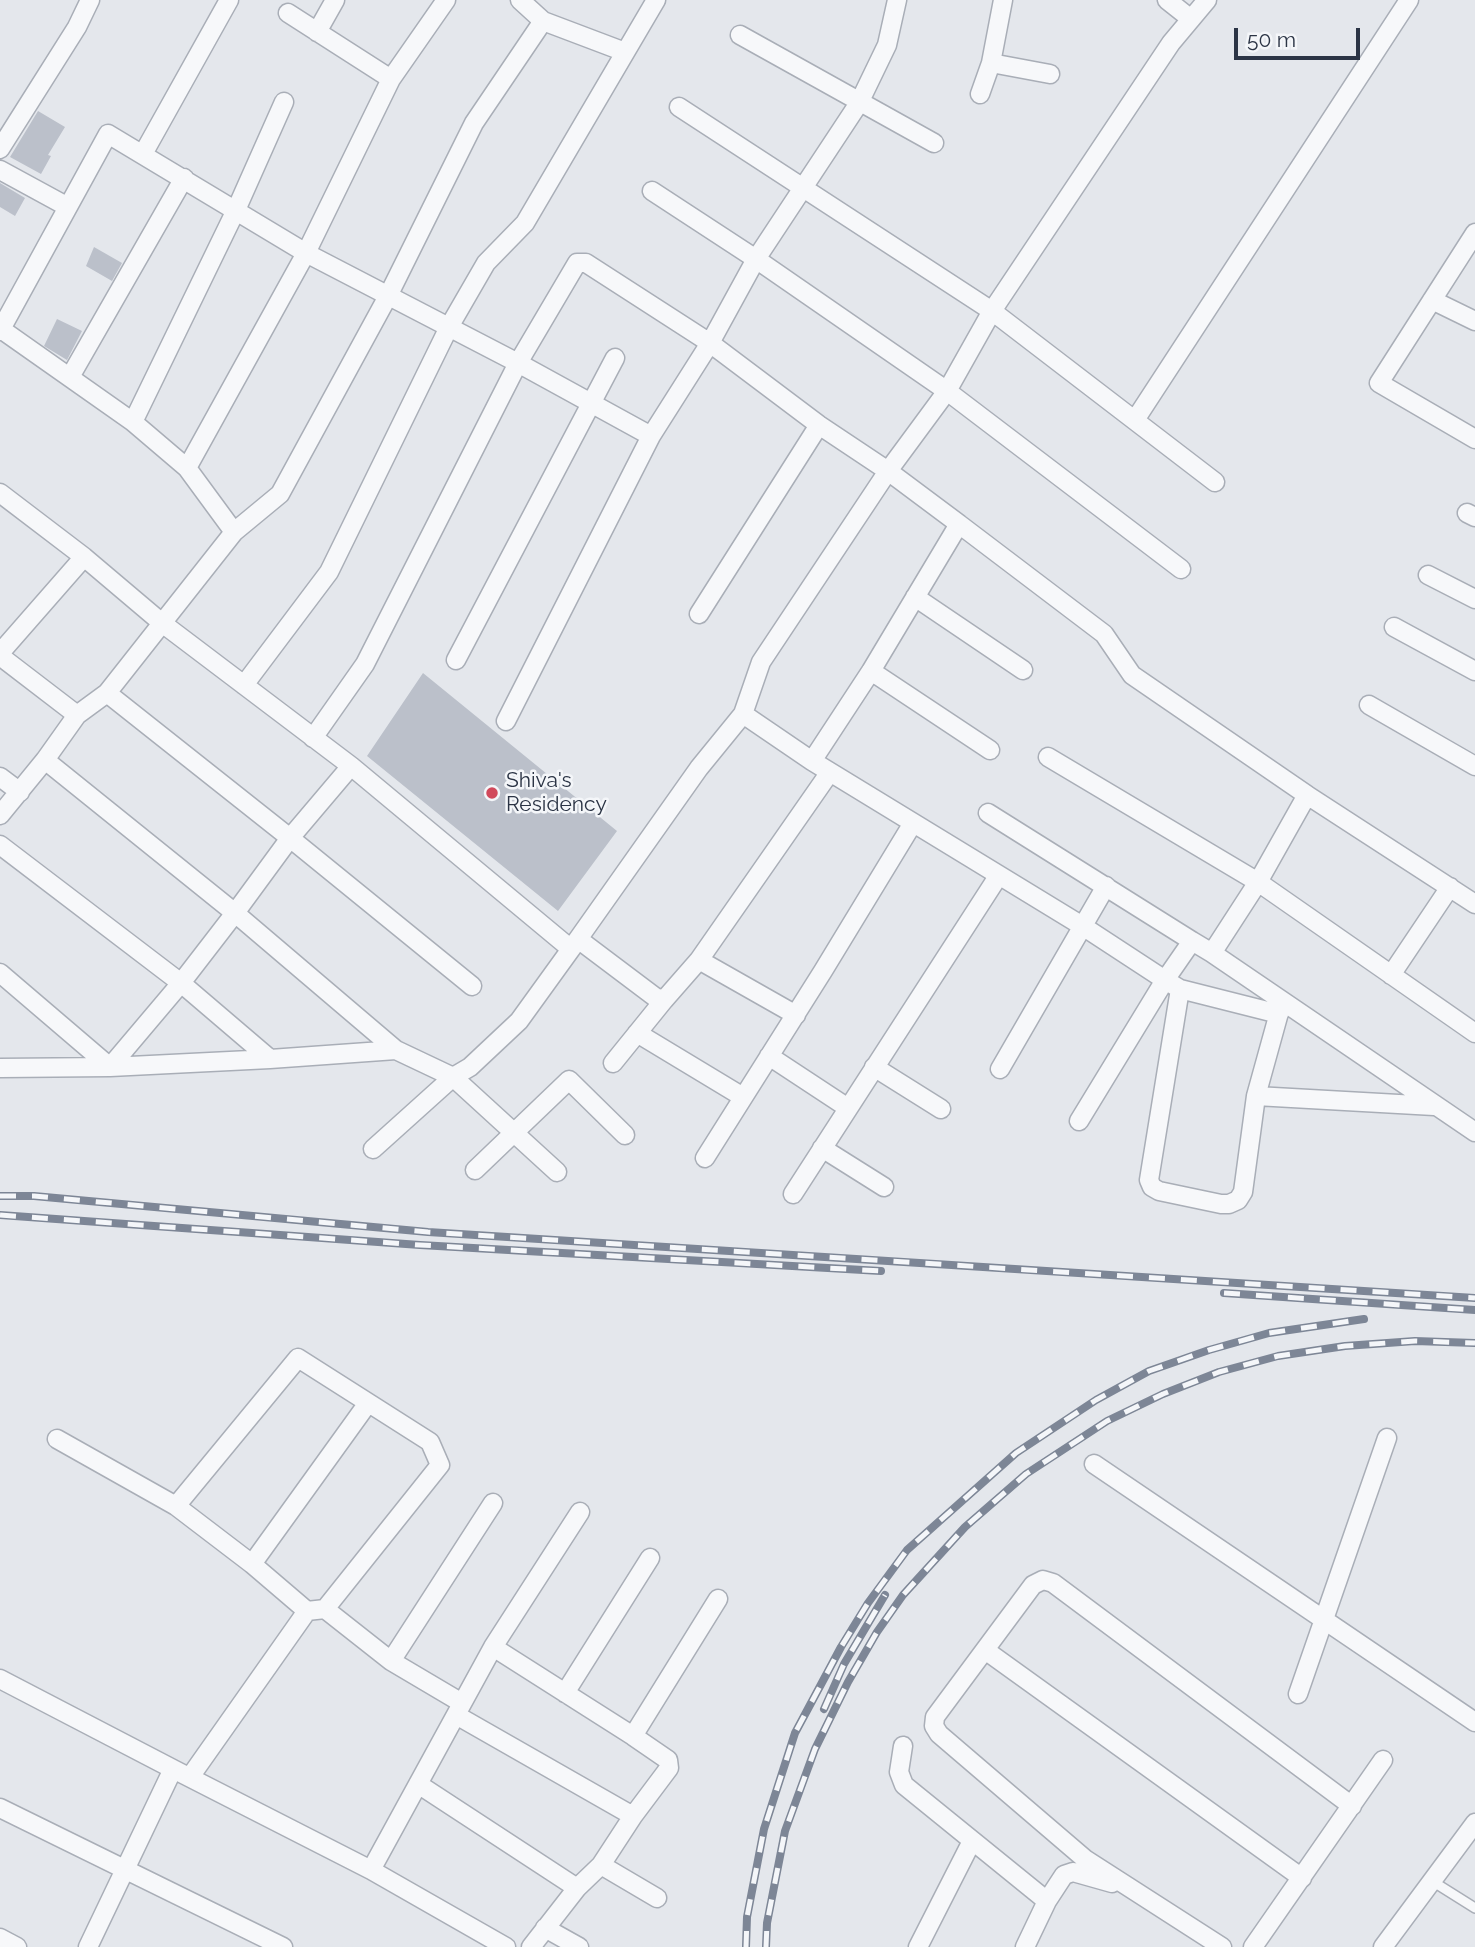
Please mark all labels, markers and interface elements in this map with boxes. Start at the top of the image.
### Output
scale bar [1237,14,1363,58]
text: 50 m [1247,27,1296,52]
place label: Shiva's Residency [506,768,607,818]
marker: Shiva's Residency [484,785,500,801]

